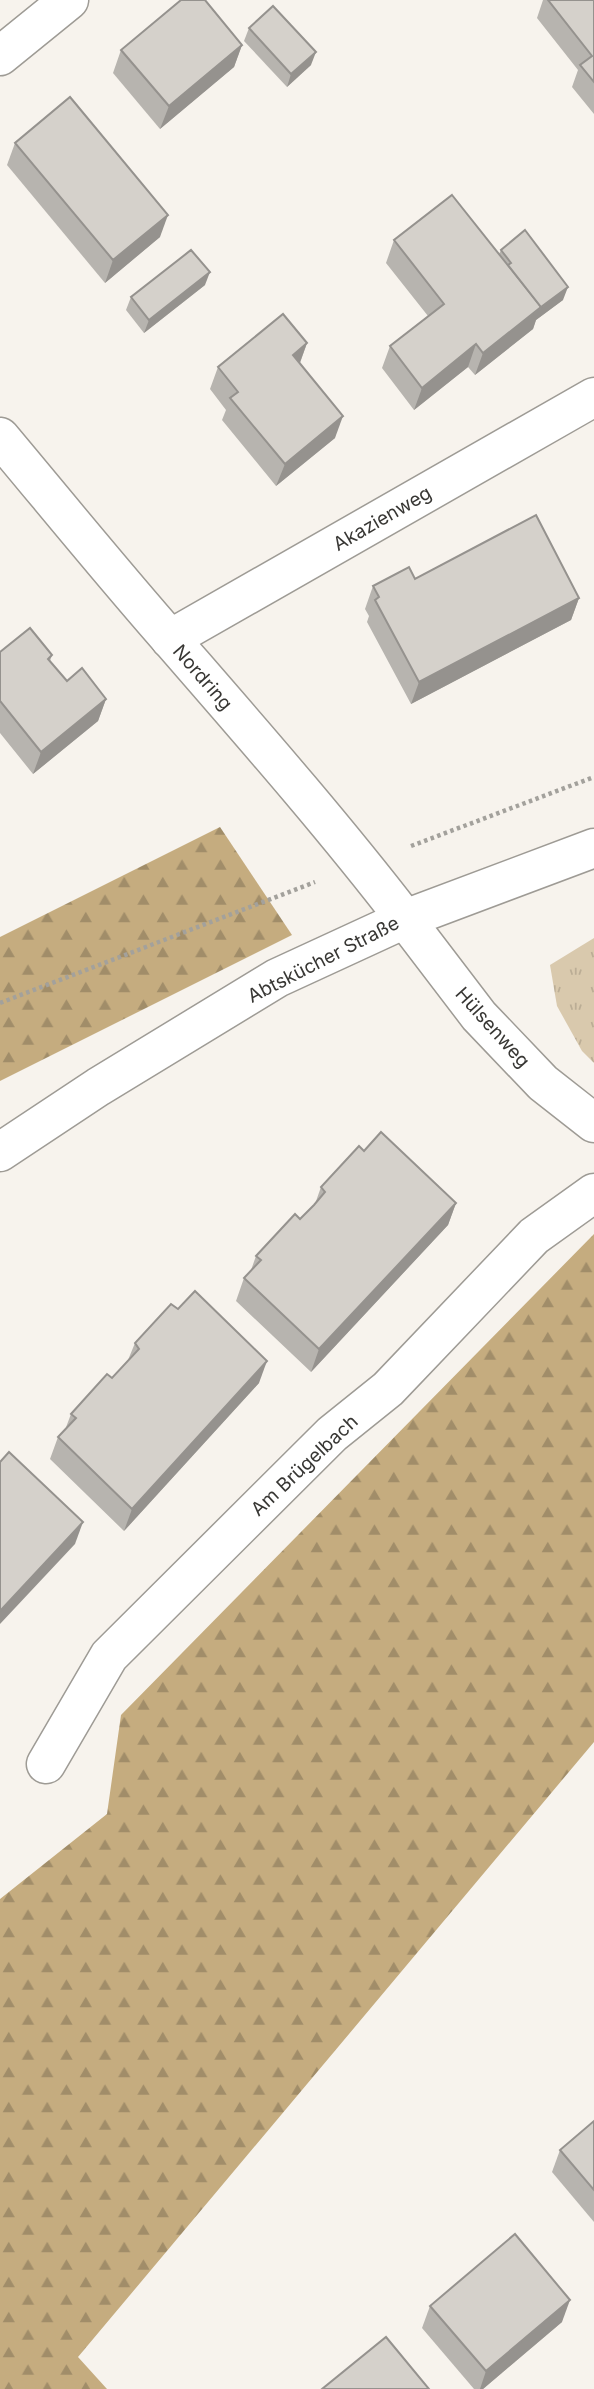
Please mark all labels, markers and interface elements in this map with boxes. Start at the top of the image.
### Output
street label: Akazienweg [329,481,435,556]
street label: Nordring [168,640,237,715]
street label: Abtskücher Straße [244,911,403,1008]
street label: Hülsenweg [451,982,535,1072]
street label: Am Brügelbach [246,1410,363,1521]

